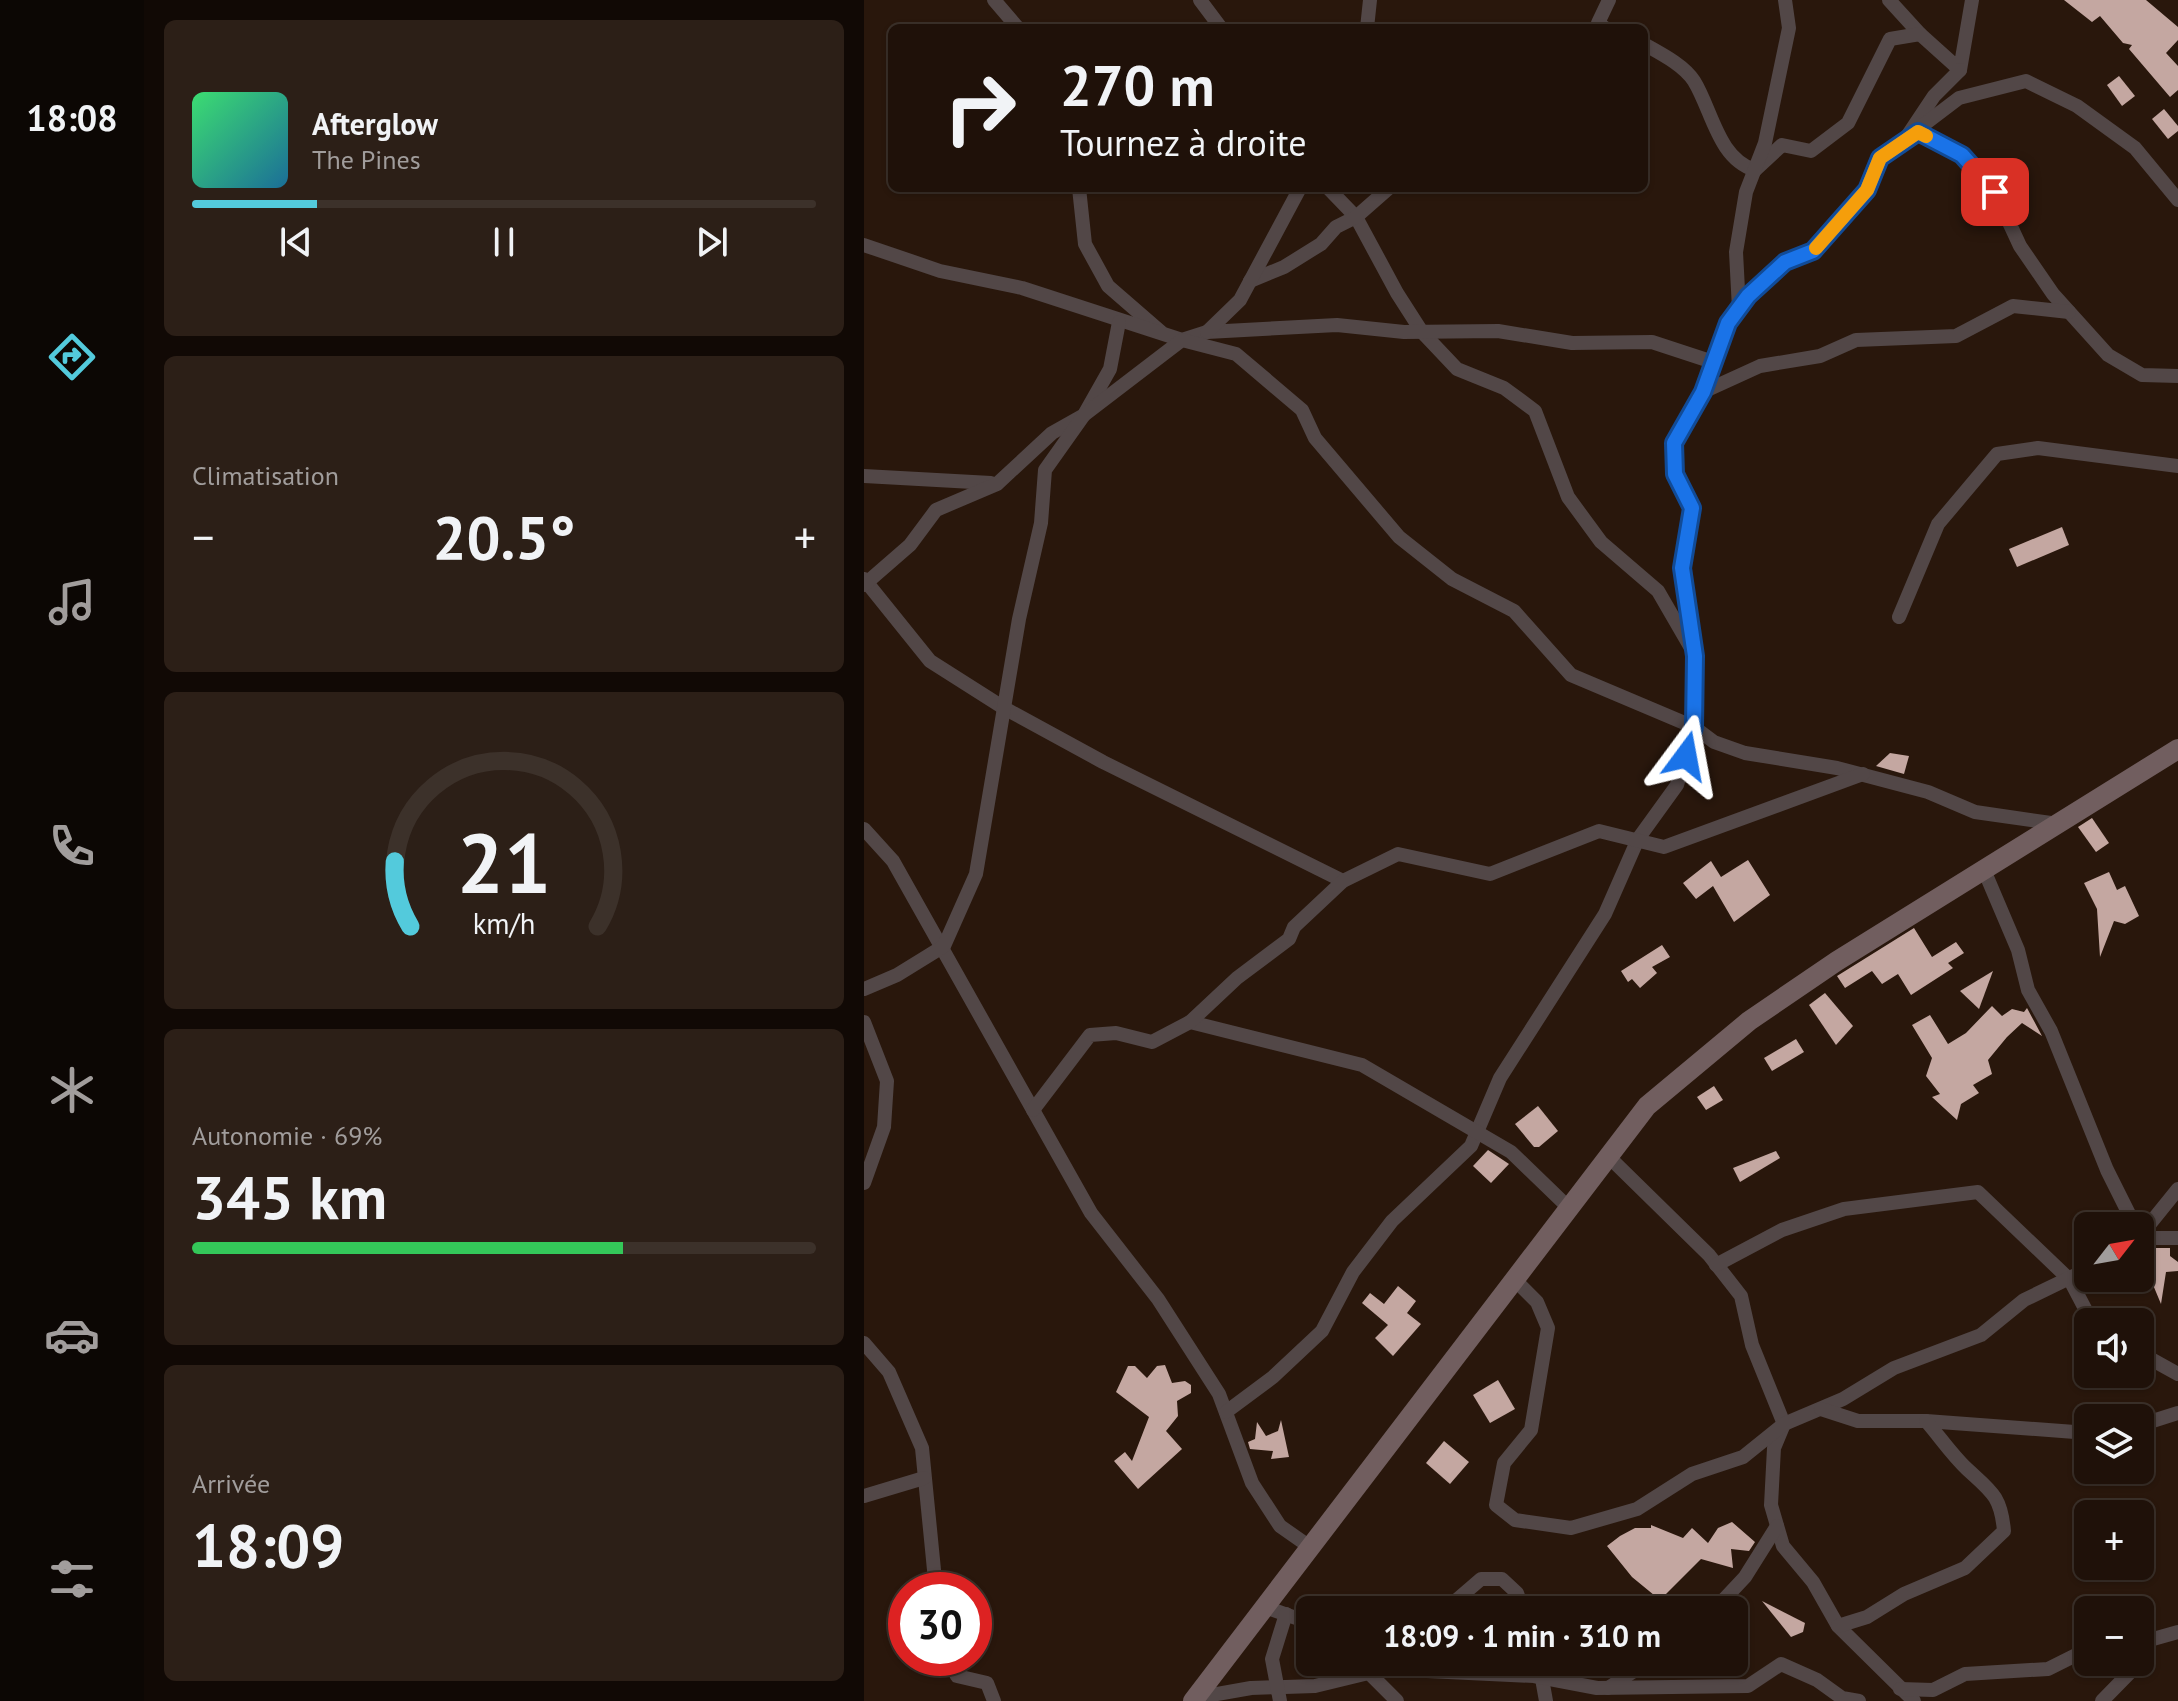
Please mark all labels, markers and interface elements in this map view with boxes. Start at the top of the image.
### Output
text: 270 m [1060,49,1215,121]
icon: right [928,56,1032,160]
text: 18:08 [26,94,118,141]
text: Afterglow [312,104,438,143]
text: Tournez à droite [1060,119,1307,166]
text: The Pines [312,143,421,176]
pin [1961,158,2029,226]
icon: arrive [1973,170,2017,214]
icon: previous [274,220,318,264]
icon: pause [482,220,526,264]
icon: next [690,220,734,264]
icon: directions [44,329,100,385]
text: Climatisation [192,459,339,492]
text: 20.5° [432,498,576,576]
text: − [192,508,214,565]
text: + [794,508,816,565]
icon: music [44,574,100,630]
position arrow [1644,714,1728,798]
text: 21 [457,807,551,915]
icon: phone [44,818,100,874]
text: km/h [473,905,535,942]
icon: climate [44,1062,100,1118]
text: Autonomie · 69% [192,1119,382,1152]
text: 345 km [192,1158,387,1236]
north arrow [2074,1212,2154,1292]
map controls [2074,1212,2154,1676]
icon: car [44,1307,100,1363]
button: sound [2074,1308,2154,1388]
button: layers [2074,1404,2154,1484]
text: Arrivée [192,1467,270,1500]
button: + [2074,1500,2154,1580]
text: 18:09 [192,1506,344,1584]
icon: filters [44,1551,100,1607]
speed limit sign: 30 [888,1572,992,1676]
button: − [2074,1596,2154,1676]
text: 18:09 · 1 min · 310 m [1383,1616,1661,1655]

